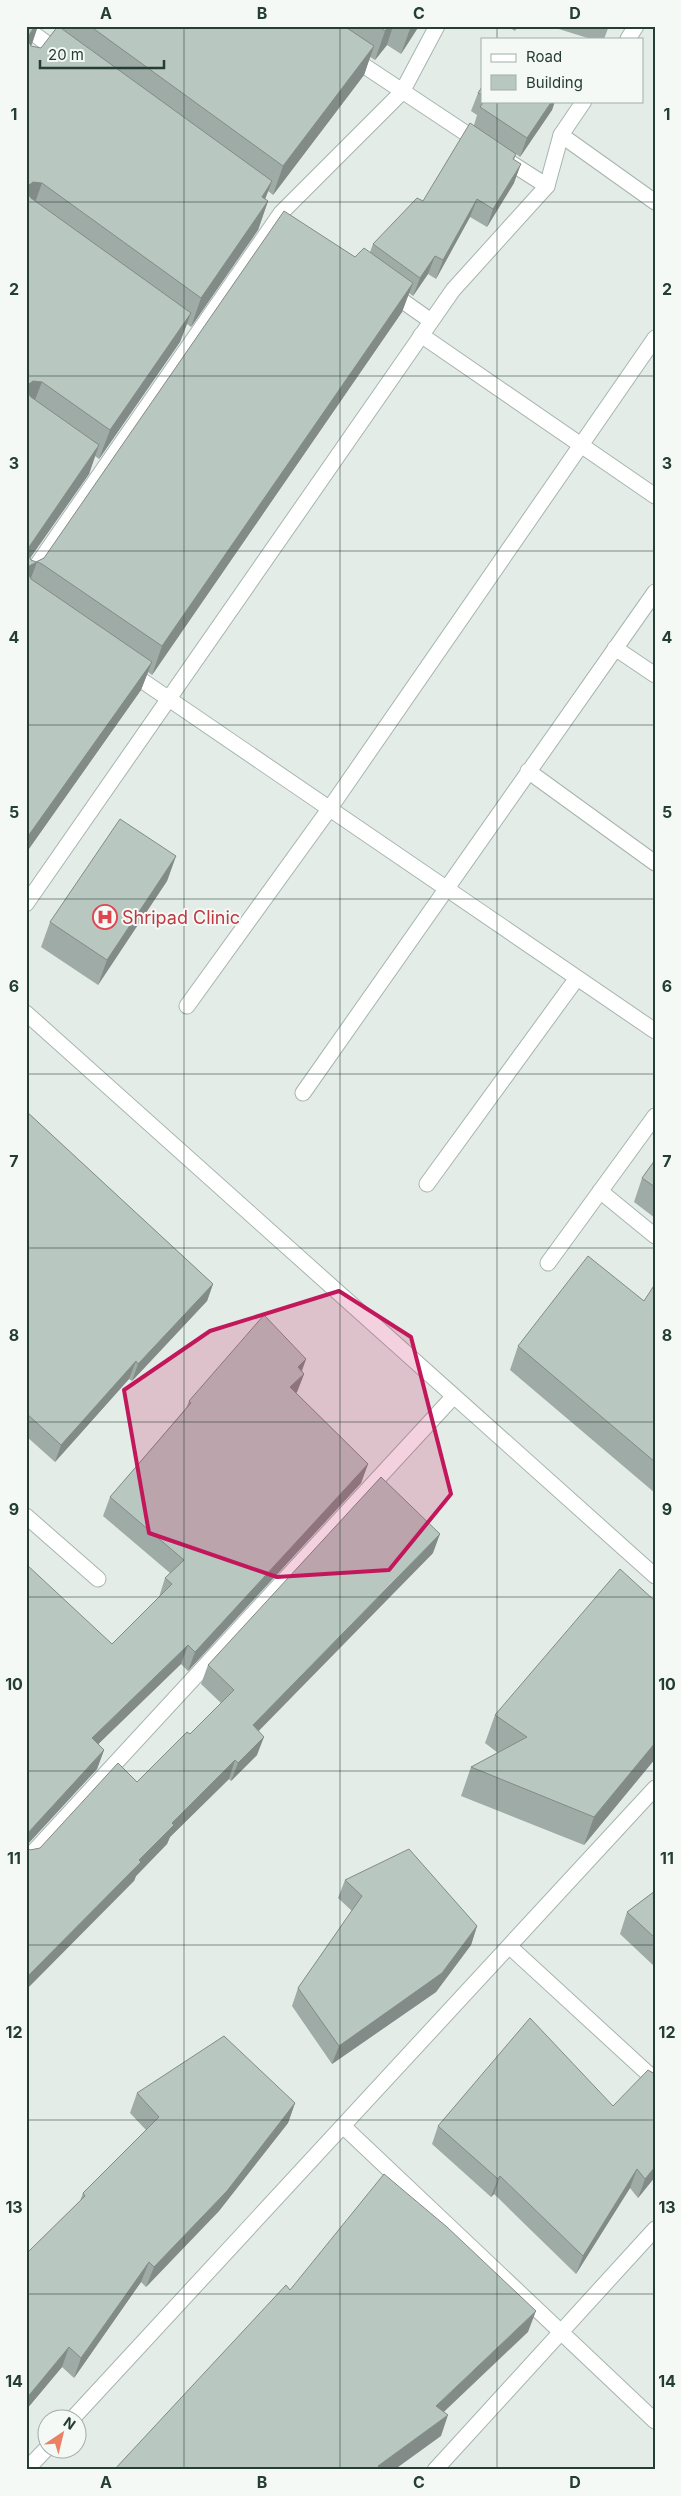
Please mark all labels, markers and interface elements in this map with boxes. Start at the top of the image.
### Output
text: A [100,3,112,23]
text: B [257,3,267,23]
text: C [413,3,425,23]
text: D [569,3,581,23]
scale bar [40,38,164,70]
legend [481,38,644,102]
text: 20 m [48,45,84,64]
text: Road [526,47,562,66]
text: Building [526,73,583,92]
text: 1 [11,104,17,124]
text: 1 [664,104,670,124]
text: 2 [9,279,19,299]
text: 2 [662,279,672,299]
text: 3 [9,453,19,473]
text: 3 [662,453,672,473]
text: 4 [9,627,20,647]
text: 4 [662,627,673,647]
text: 5 [9,802,19,822]
text: 5 [662,802,672,822]
hospital icon: Shripad Clinic [92,904,118,930]
place label: Shripad Clinic [122,907,240,928]
text: 6 [9,976,19,996]
text: 6 [662,976,672,996]
text: 7 [9,1151,19,1171]
text: 7 [662,1151,672,1171]
text: 8 [9,1325,19,1345]
text: 8 [662,1325,672,1345]
text: 9 [9,1499,19,1519]
text: 9 [662,1499,672,1519]
text: 10 [5,1674,23,1694]
text: 10 [658,1674,676,1694]
text: 11 [7,1848,21,1868]
text: 11 [660,1848,674,1868]
text: 12 [6,2022,22,2042]
text: 12 [659,2022,675,2042]
text: 13 [5,2197,23,2217]
text: 13 [658,2197,676,2217]
text: 14 [5,2371,23,2391]
text: 14 [658,2371,676,2391]
north arrow [38,2408,88,2458]
text: N [60,2413,79,2433]
text: A [100,2472,112,2492]
text: B [257,2472,267,2492]
text: C [413,2472,425,2492]
text: D [569,2472,581,2492]

